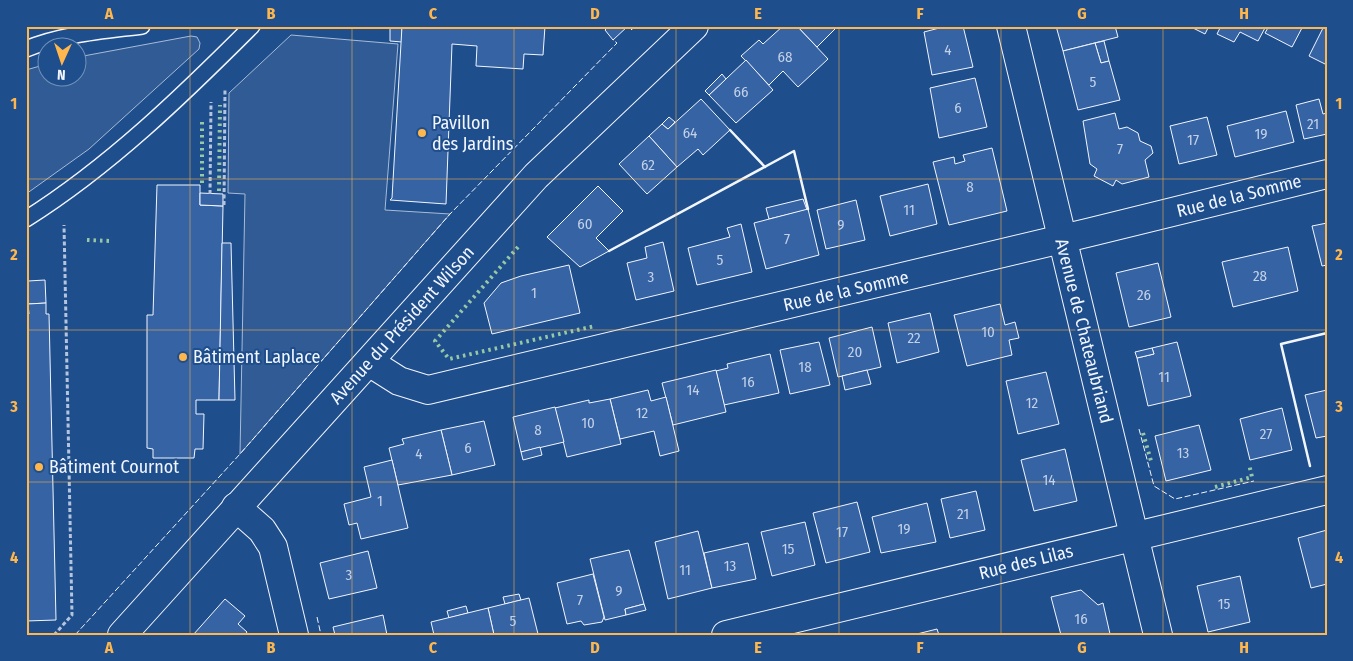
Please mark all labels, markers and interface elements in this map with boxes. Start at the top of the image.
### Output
text: A [104,4,114,23]
text: B [267,4,276,23]
text: C [429,4,438,23]
text: D [590,4,600,23]
text: E [754,4,762,23]
text: F [916,4,924,23]
text: G [1077,4,1087,23]
text: H [1239,4,1249,23]
north arrow [38,38,88,88]
house number: 4 [944,41,952,59]
house number: 68 [778,48,792,66]
text: N [57,66,66,83]
house number: 5 [1090,73,1097,91]
house number: 66 [734,83,748,101]
text: 1 [11,94,17,113]
text: 1 [1336,94,1342,113]
house number: 6 [954,99,962,117]
place label: Pavillon des Jardins [432,112,514,155]
house number: 21 [1307,115,1319,133]
house number: 64 [683,124,697,142]
house number: 19 [1254,125,1268,143]
marker: Pavillon des Jardins [416,127,428,139]
house number: 17 [1187,131,1199,149]
house number: 7 [1117,140,1123,158]
house number: 62 [641,156,655,174]
street label: Rue de la Somme [1174,170,1304,222]
house number: 8 [966,178,974,196]
house number: 11 [903,201,915,219]
house number: 60 [577,215,593,233]
house number: 9 [837,216,845,234]
house number: 7 [784,230,790,248]
street label: Avenue de Chateaubriand [1050,237,1118,425]
street label: Avenue du Président Wilson [325,241,479,409]
text: 2 [9,245,18,264]
text: 2 [1334,245,1343,264]
house number: 5 [717,251,724,269]
street label: Rue de la Somme [781,266,911,316]
house number: 28 [1253,267,1267,285]
house number: 3 [648,268,655,286]
house number: 1 [531,284,537,302]
house number: 26 [1137,286,1151,304]
house number: 10 [981,323,995,341]
house number: 22 [907,329,921,347]
house number: 20 [848,343,862,361]
place label: Bâtiment Laplace [193,346,321,368]
marker: Bâtiment Laplace [177,351,189,363]
house number: 18 [798,358,812,376]
house number: 11 [1158,368,1170,386]
house number: 16 [741,373,755,391]
house number: 14 [686,381,700,399]
house number: 12 [1026,394,1039,412]
text: 3 [9,397,18,416]
text: 3 [1334,397,1343,416]
house number: 12 [636,404,649,422]
house number: 10 [581,414,595,432]
house number: 8 [534,421,542,439]
house number: 27 [1260,425,1272,443]
house number: 6 [464,439,472,457]
house number: 13 [1177,444,1190,462]
house number: 4 [415,445,423,463]
place label: Bâtiment Cournot [49,456,179,478]
marker: Bâtiment Cournot [33,461,45,473]
house number: 14 [1042,471,1056,489]
house number: 1 [377,492,383,510]
house number: 21 [957,505,969,523]
house number: 19 [897,520,911,538]
house number: 17 [836,523,848,541]
house number: 15 [782,540,794,558]
street label: Rue des Lilas [977,540,1076,584]
text: 4 [10,548,18,567]
text: 4 [1335,548,1343,567]
house number: 13 [724,557,737,575]
house number: 11 [679,561,691,579]
house number: 3 [346,566,353,584]
house number: 9 [615,582,623,600]
house number: 7 [577,591,583,609]
house number: 15 [1218,595,1230,613]
house number: 16 [1074,610,1088,628]
house number: 5 [510,612,517,630]
text: A [104,638,114,657]
text: B [267,638,276,657]
text: C [429,638,438,657]
text: D [590,638,600,657]
text: E [754,638,762,657]
text: F [916,638,924,657]
text: G [1077,638,1087,657]
text: H [1239,638,1249,657]

